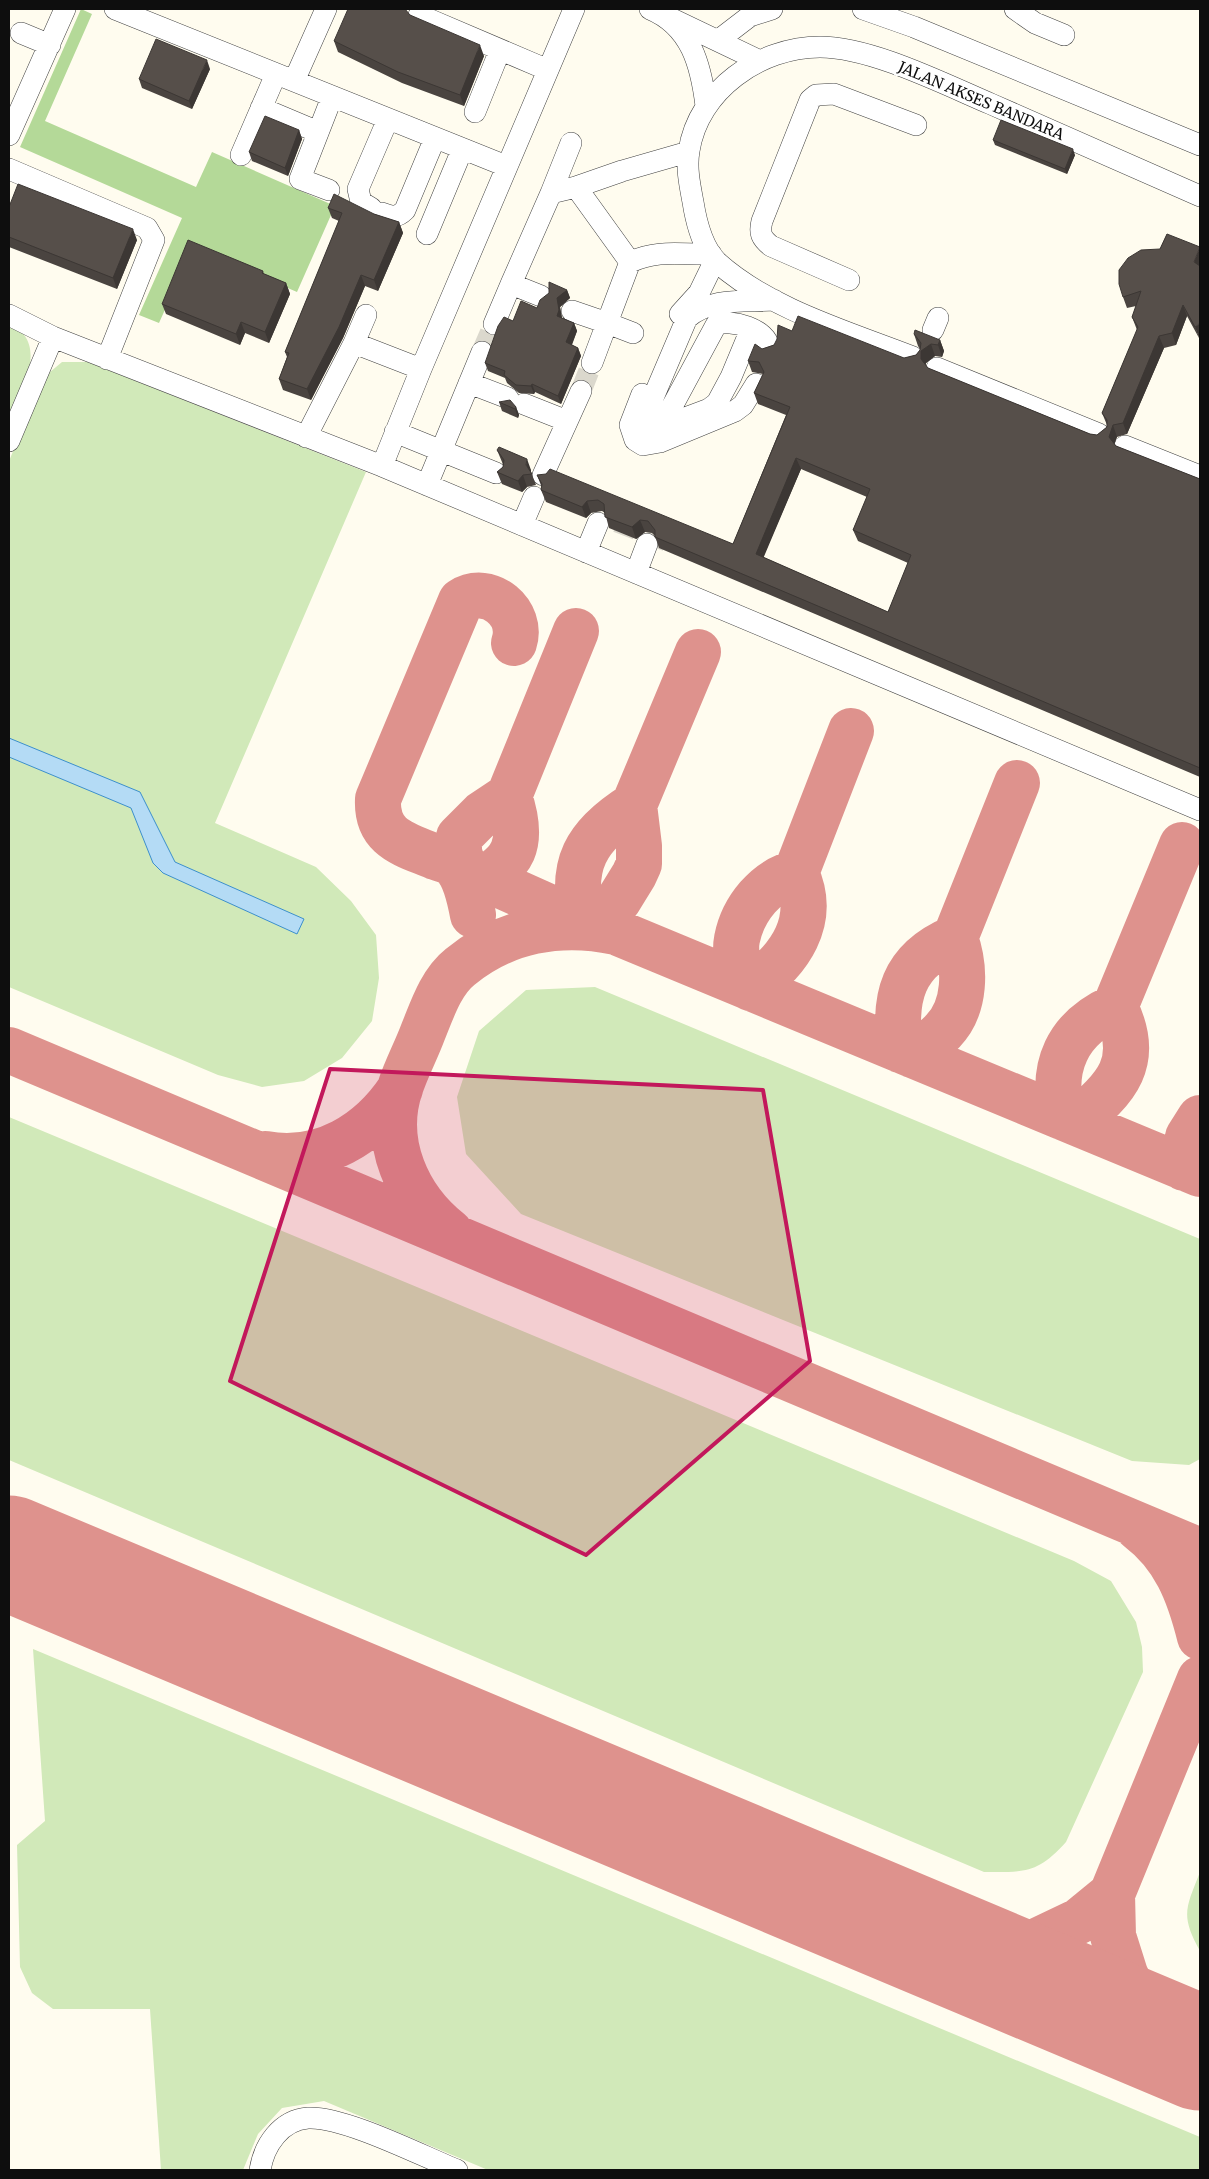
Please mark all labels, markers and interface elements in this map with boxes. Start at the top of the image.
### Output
street label: JALAN AKSES BANDARA [894,57,1067,144]

